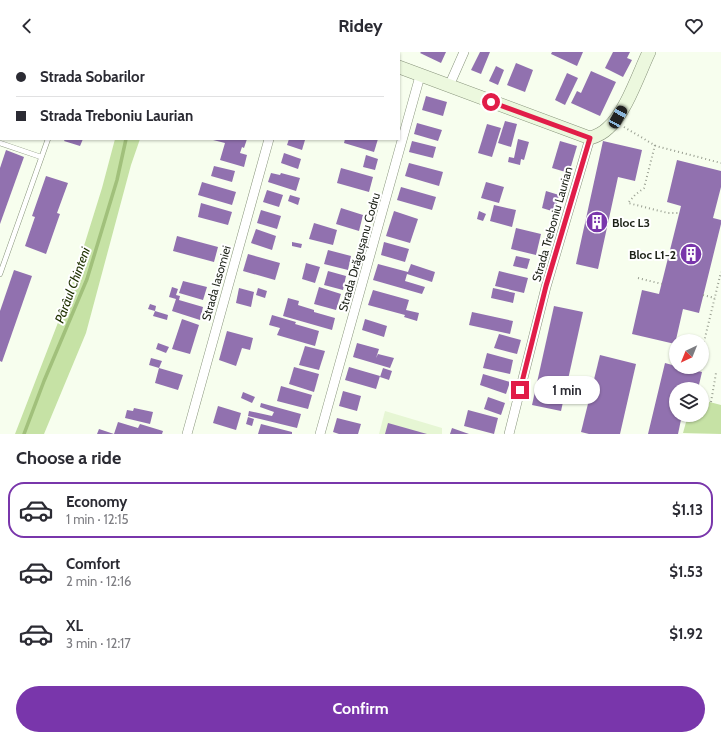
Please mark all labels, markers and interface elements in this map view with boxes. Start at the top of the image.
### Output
icon: back [16,15,38,37]
text: Ridey [338,15,383,37]
icon: heart [683,15,705,37]
text: Strada Sobarilor [40,68,145,86]
route start [482,93,500,111]
car [607,104,629,130]
text: Strada Treboniu Laurian [40,107,193,125]
street label: Strada Treboniu Laurian [528,164,576,283]
street label: Strada Drăgușanu Codru [335,191,384,313]
building icon: Bloc L3 [584,209,610,235]
place label: Bloc L3 [612,215,650,230]
building icon: Bloc L1-2 [678,241,704,267]
street label: Strada Iasomiei [198,244,234,322]
water label: Pârâul Chinteni [51,245,93,325]
place label: Bloc L1-2 [629,247,676,262]
north arrow [669,334,709,374]
map controls [669,334,709,422]
callout: 1 min [534,376,600,404]
route end [511,381,529,399]
text: 1 min [552,382,582,398]
button: layers [669,382,709,422]
text: Choose a ride [16,447,121,469]
icon: car [18,492,54,528]
text: Economy [66,493,127,511]
text: $1.13 [672,501,703,519]
text: 1 min · 12:15 [66,511,129,527]
icon: car [18,554,54,590]
text: Comfort [66,555,120,573]
text: $1.53 [669,563,703,581]
text: 2 min · 12:16 [66,573,131,589]
icon: car [18,616,54,652]
text: XL [66,617,83,635]
text: $1.92 [669,625,703,643]
text: 3 min · 12:17 [66,635,131,651]
button: Confirm [16,686,705,732]

